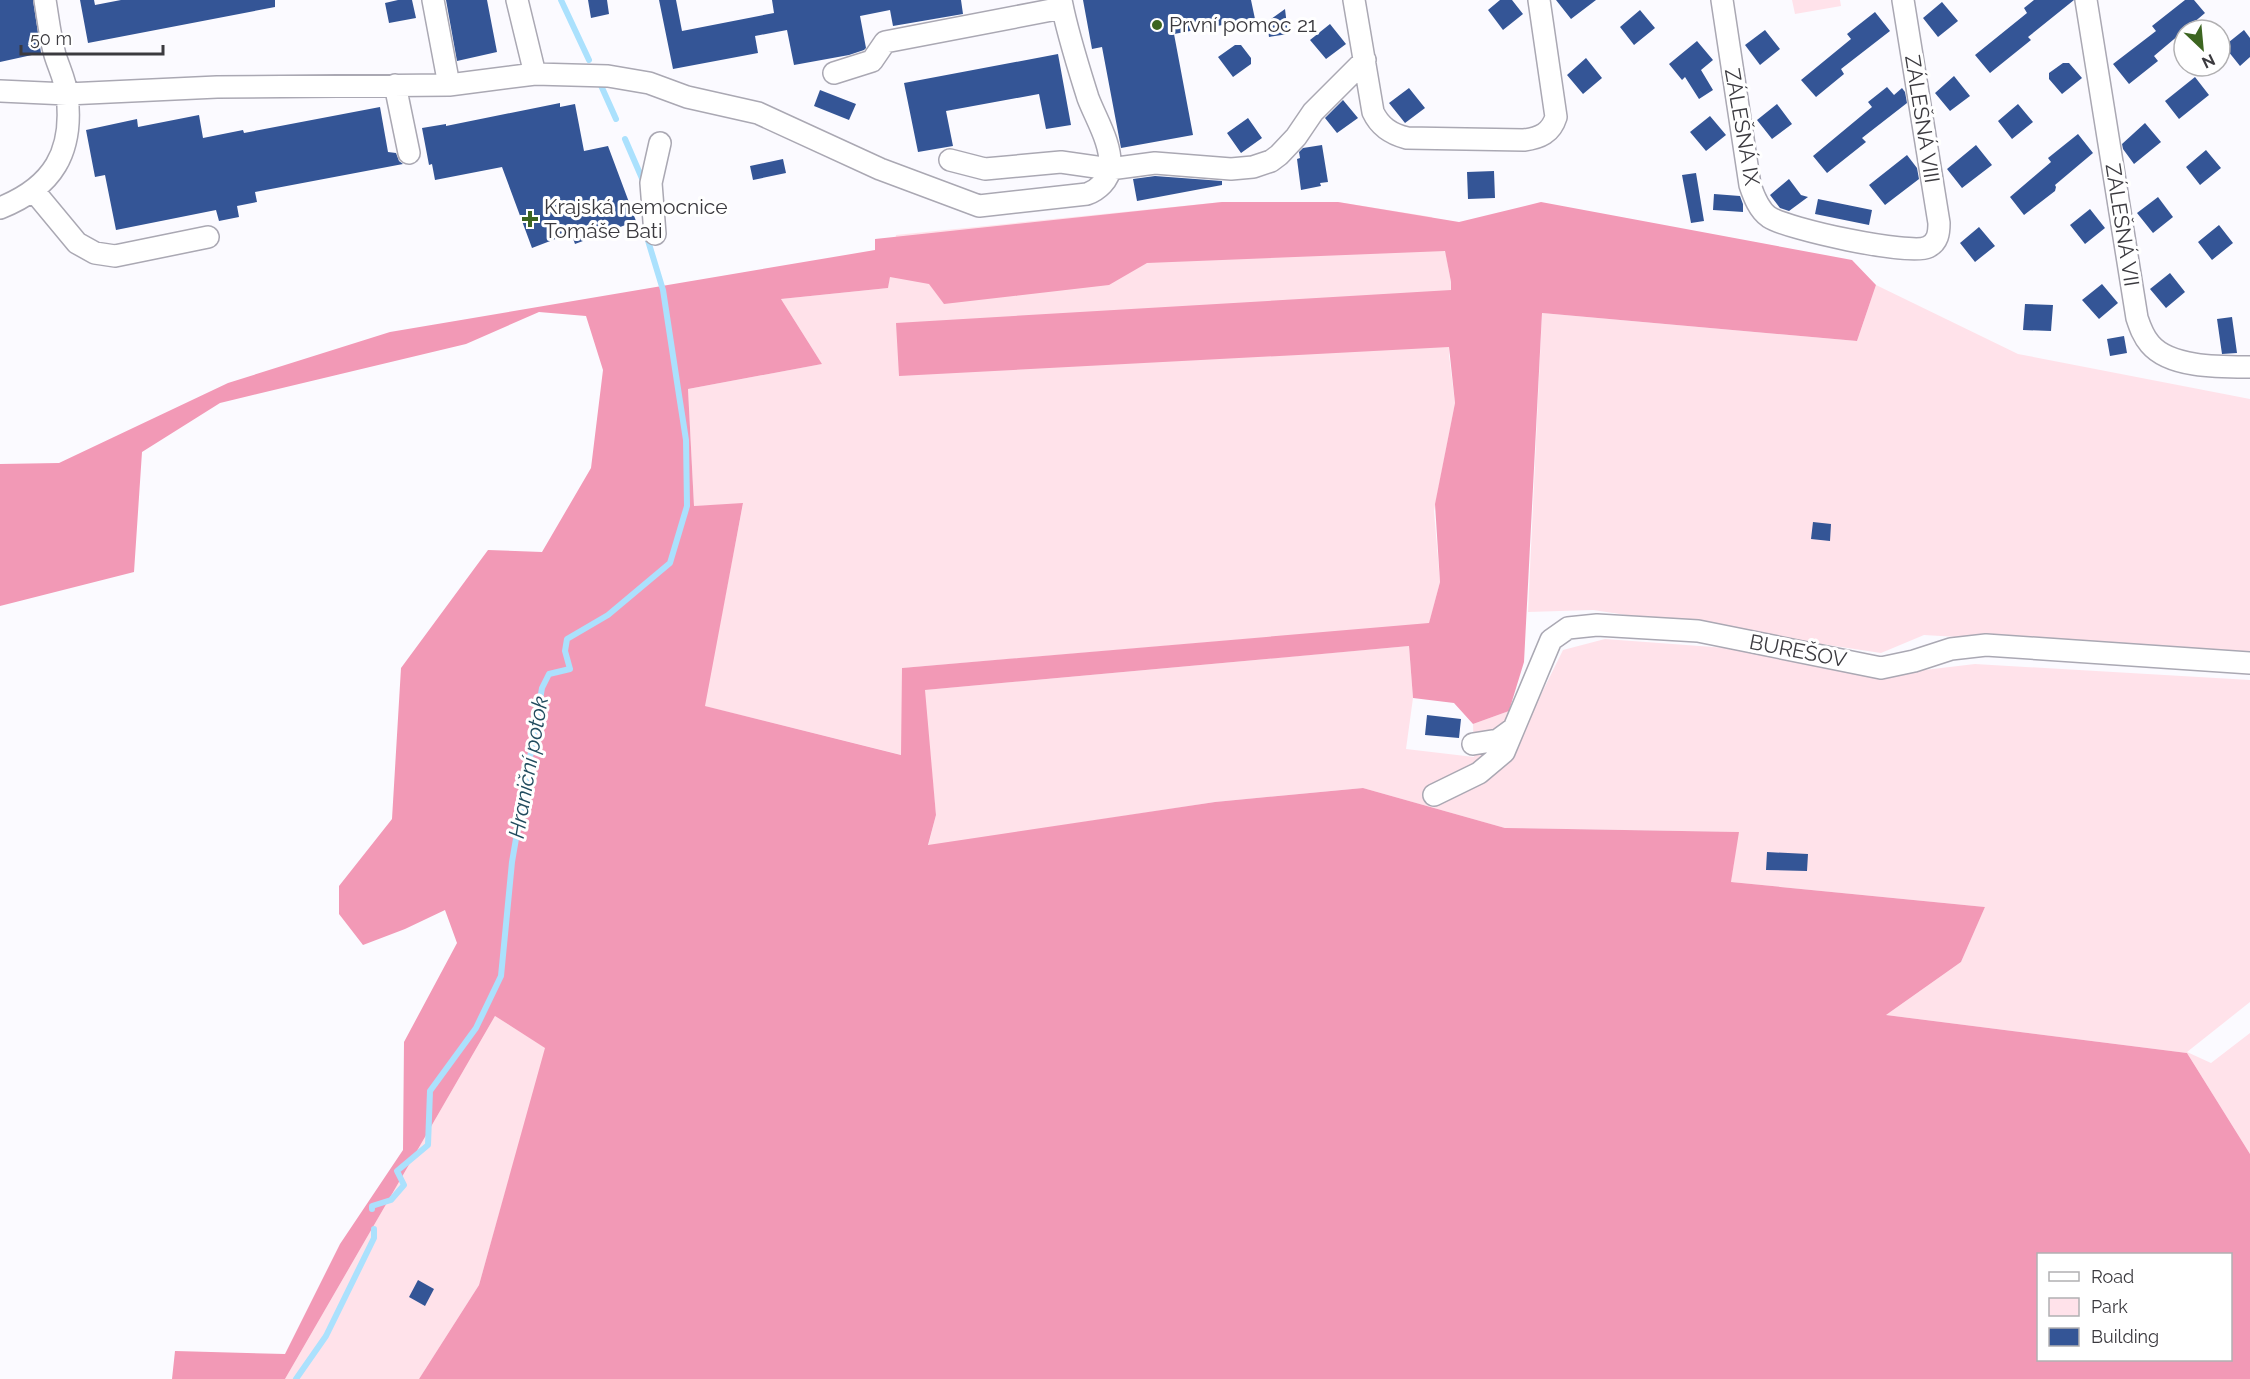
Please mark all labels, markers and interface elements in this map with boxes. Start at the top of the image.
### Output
place label: První pomoc 21 [1169,12,1317,37]
scale bar [21,18,164,56]
marker: První pomoc 21 [1150,18,1164,32]
north arrow [2172,18,2232,78]
text: 50 m [30,28,72,49]
text: N [2199,50,2218,72]
street label: ZÁLEŠNÁ VIII [1900,53,1945,185]
street label: ZÁLEŠNÁ IX [1720,66,1765,188]
street label: ZÁLEŠNÁ VII [2100,162,2145,288]
place label: Krajská nemocnice Tomáše Bati [544,194,728,243]
marker: Krajská nemocnice Tomáše Bati [521,210,539,228]
street label: BUREŠOV [1747,629,1849,672]
water label: Hraniční potok [503,694,553,840]
legend [2037,1253,2232,1361]
text: Road [2091,1266,2134,1287]
text: Park [2091,1296,2128,1317]
text: Building [2091,1326,2159,1347]

